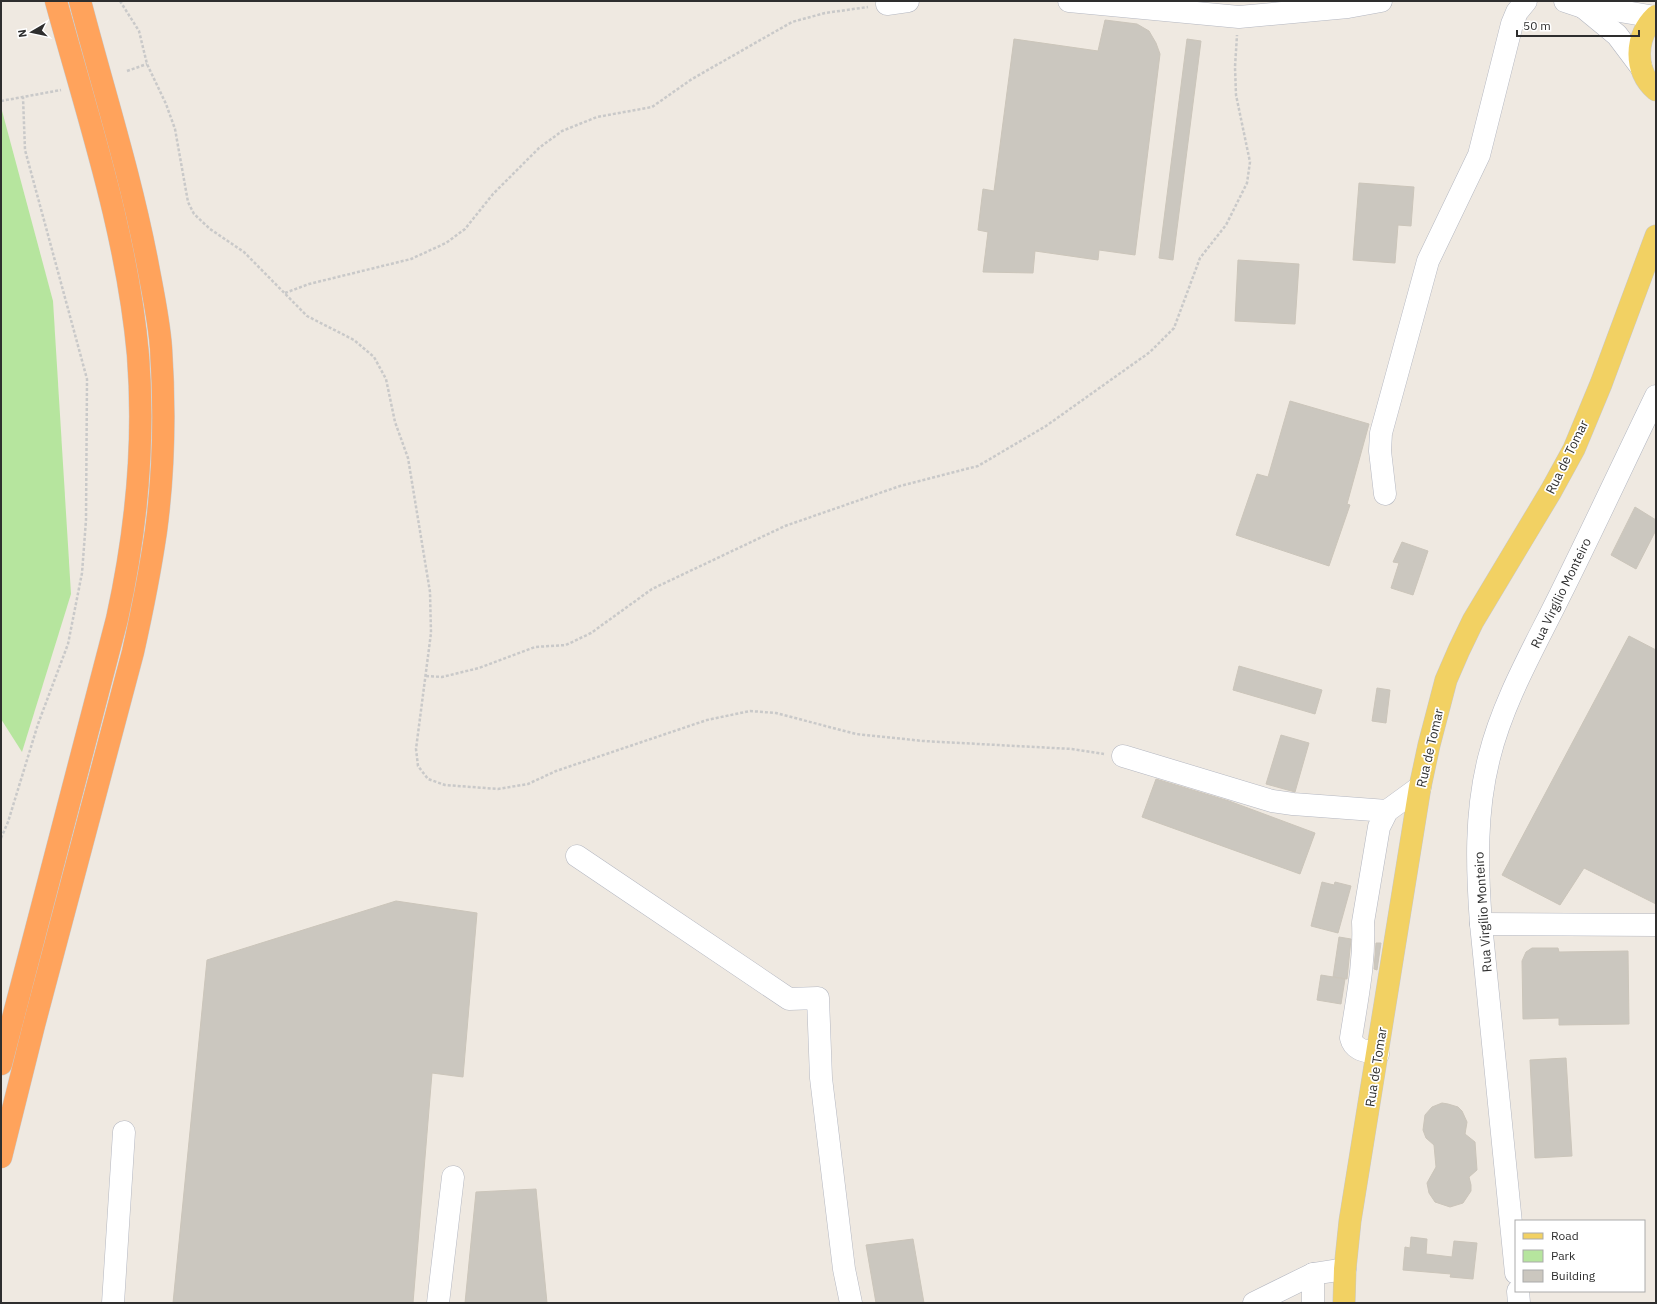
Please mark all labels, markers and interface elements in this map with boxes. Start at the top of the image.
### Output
north arrow [12,12,52,52]
scale bar [1517,12,1639,38]
text: 50 m [1523,18,1551,33]
text: N [15,29,30,39]
street label: Rua de Tomar [1542,417,1592,497]
street label: Rua Virgílio Monteiro [1527,535,1595,651]
street label: Rua de Tomar [1413,707,1447,789]
street label: Rua Virgílio Monteiro [1470,851,1496,973]
street label: Rua de Tomar [1361,1026,1391,1108]
legend [1515,1220,1645,1292]
text: Road [1551,1228,1579,1243]
text: Park [1551,1248,1576,1263]
text: Building [1551,1268,1596,1283]

